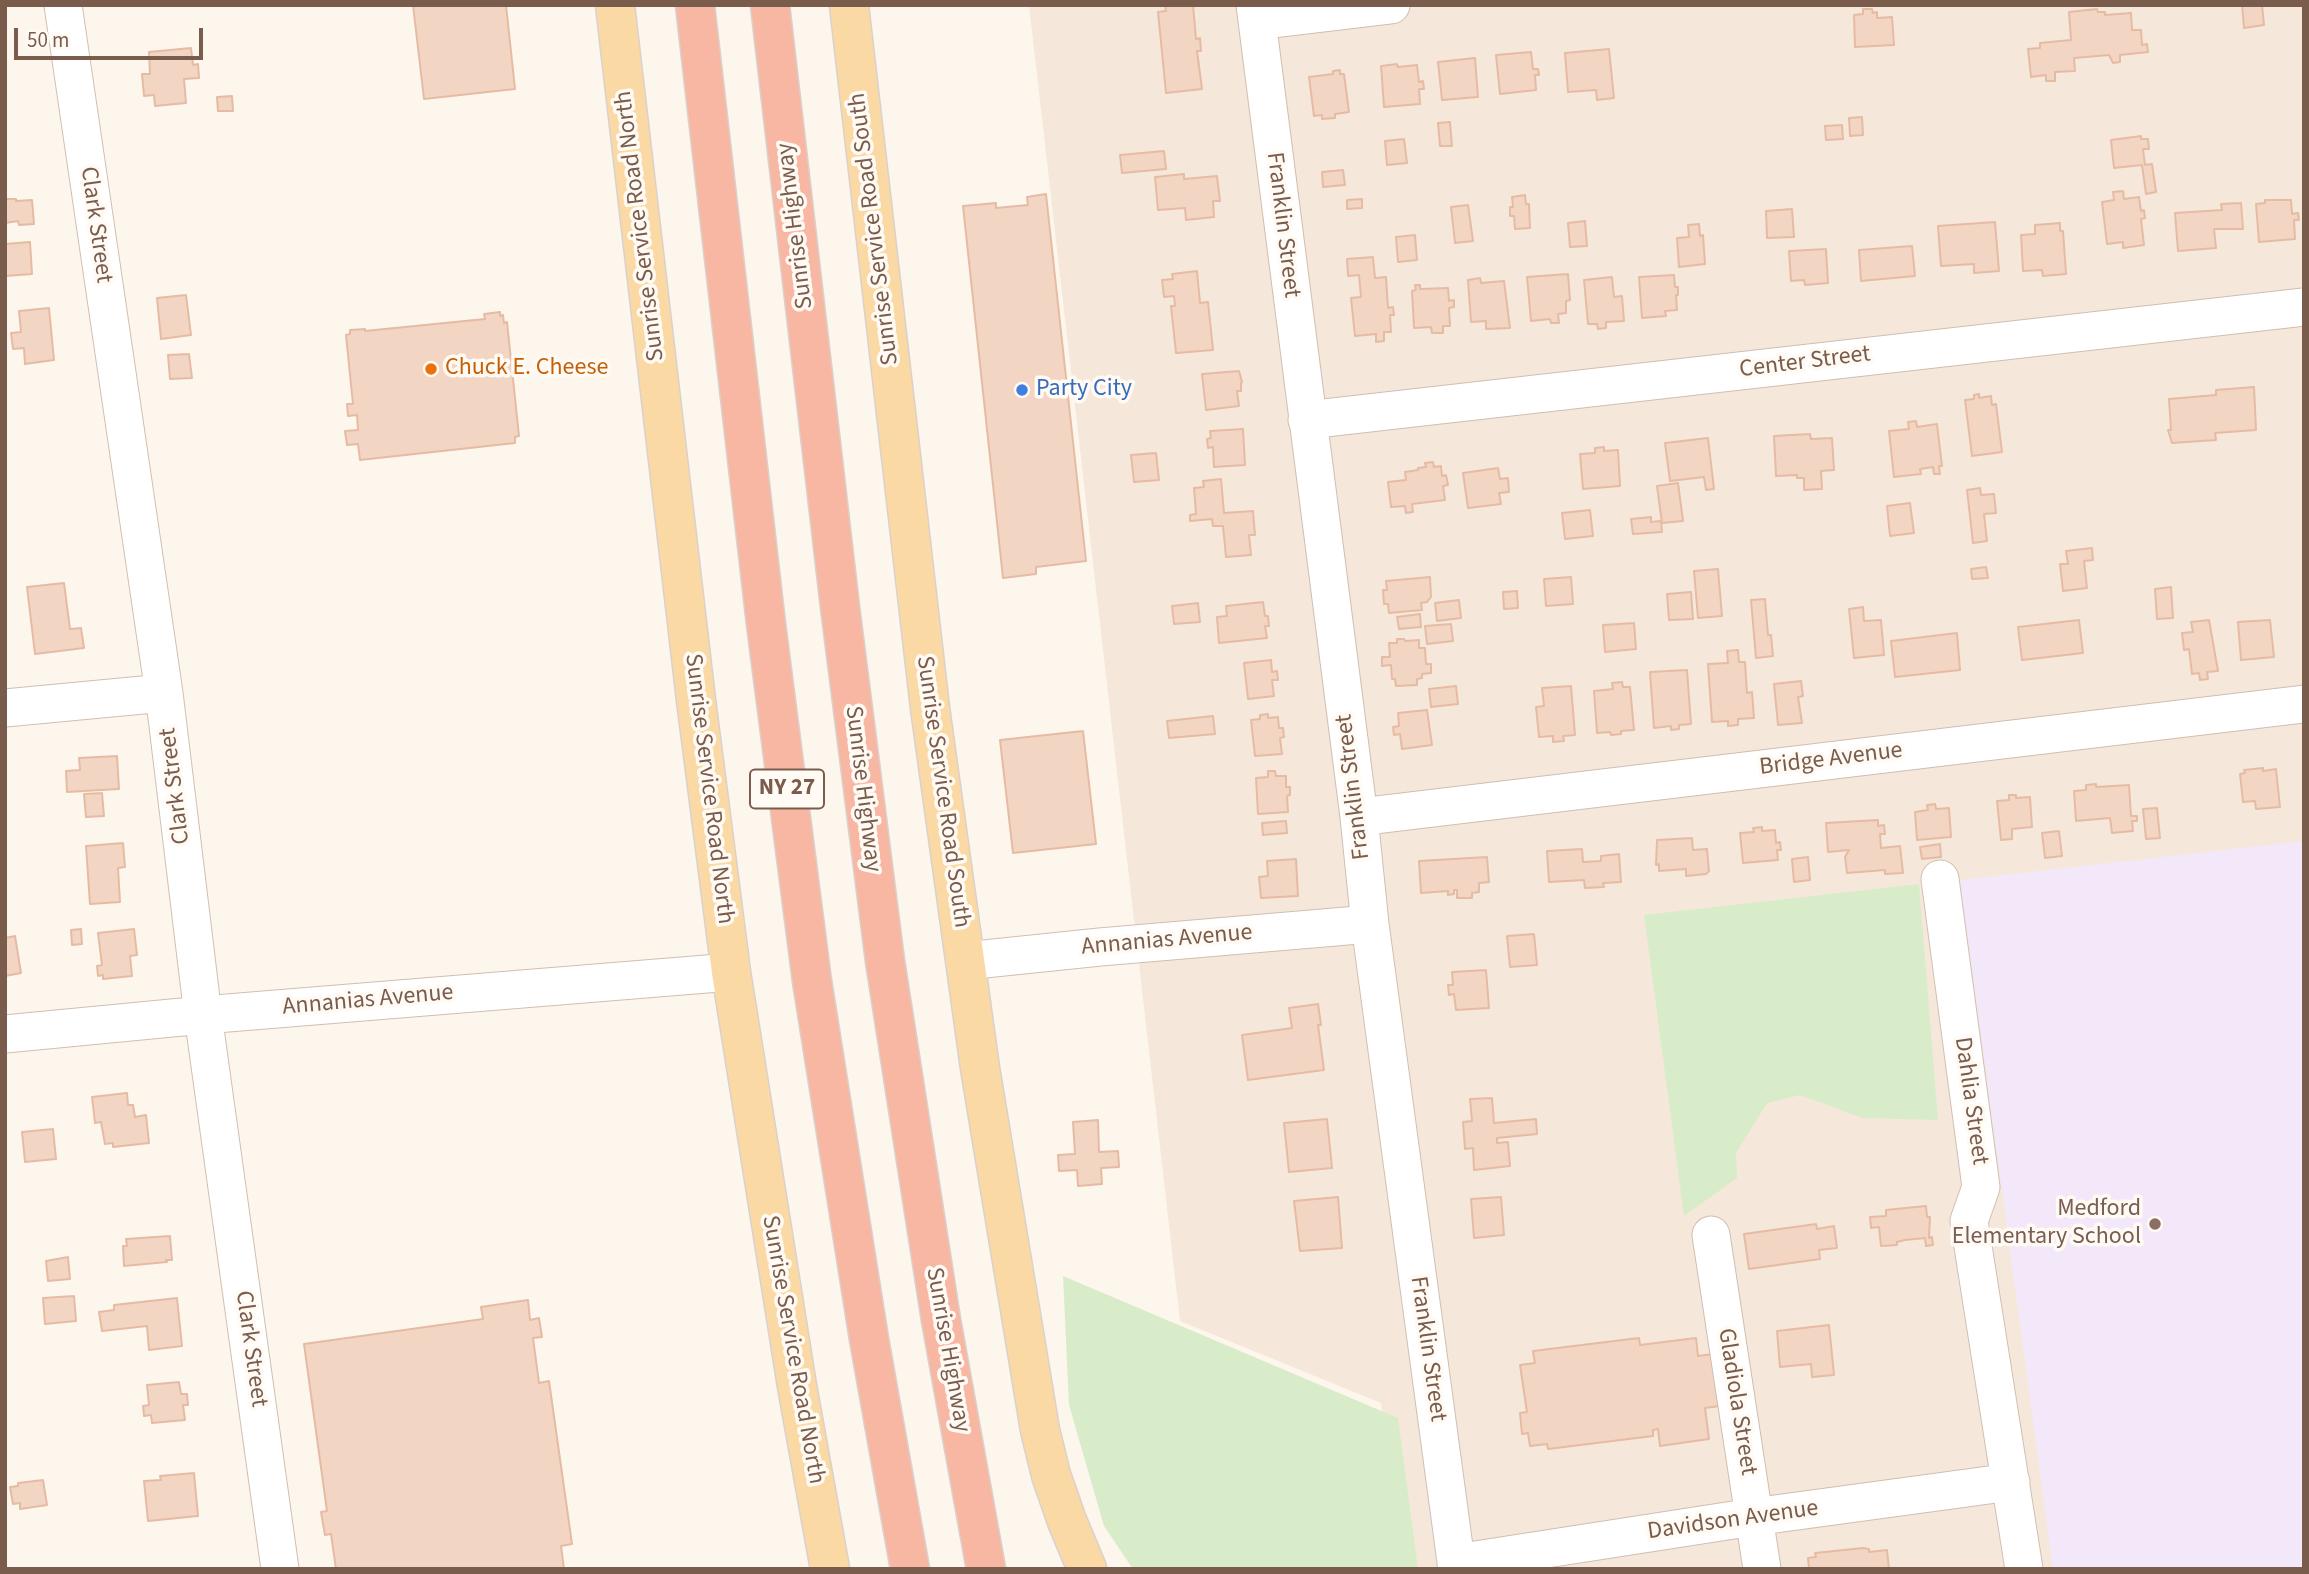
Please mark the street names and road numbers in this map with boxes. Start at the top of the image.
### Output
street label: Sunrise Service Road North [610,89,672,363]
street label: Sunrise Service Road South [844,91,906,367]
street label: Sunrise Highway [772,141,820,311]
street label: Franklin Street [1259,151,1305,299]
street label: Clark Street [73,165,117,285]
street label: Center Street [1738,341,1872,385]
street label: Sunrise Service Road North [677,652,739,926]
street label: Sunrise Service Road South [909,654,975,930]
street label: Sunrise Highway [838,704,886,874]
street label: Franklin Street [1331,713,1377,861]
street label: Clark Street [155,726,197,846]
street label: Bridge Avenue [1758,737,1904,783]
road number: NY 27 [750,769,824,808]
street label: Annanias Avenue [1080,919,1254,963]
street label: Annanias Avenue [281,979,455,1023]
street label: Dahlia Street [1947,1035,1993,1167]
street label: Sunrise Service Road North [754,1213,830,1487]
street label: Sunrise Highway [918,1265,976,1435]
street label: Franklin Street [1403,1275,1451,1423]
street label: Clark Street [228,1289,272,1409]
street label: Gladiola Street [1710,1326,1762,1478]
street label: Davidson Avenue [1646,1495,1820,1547]

